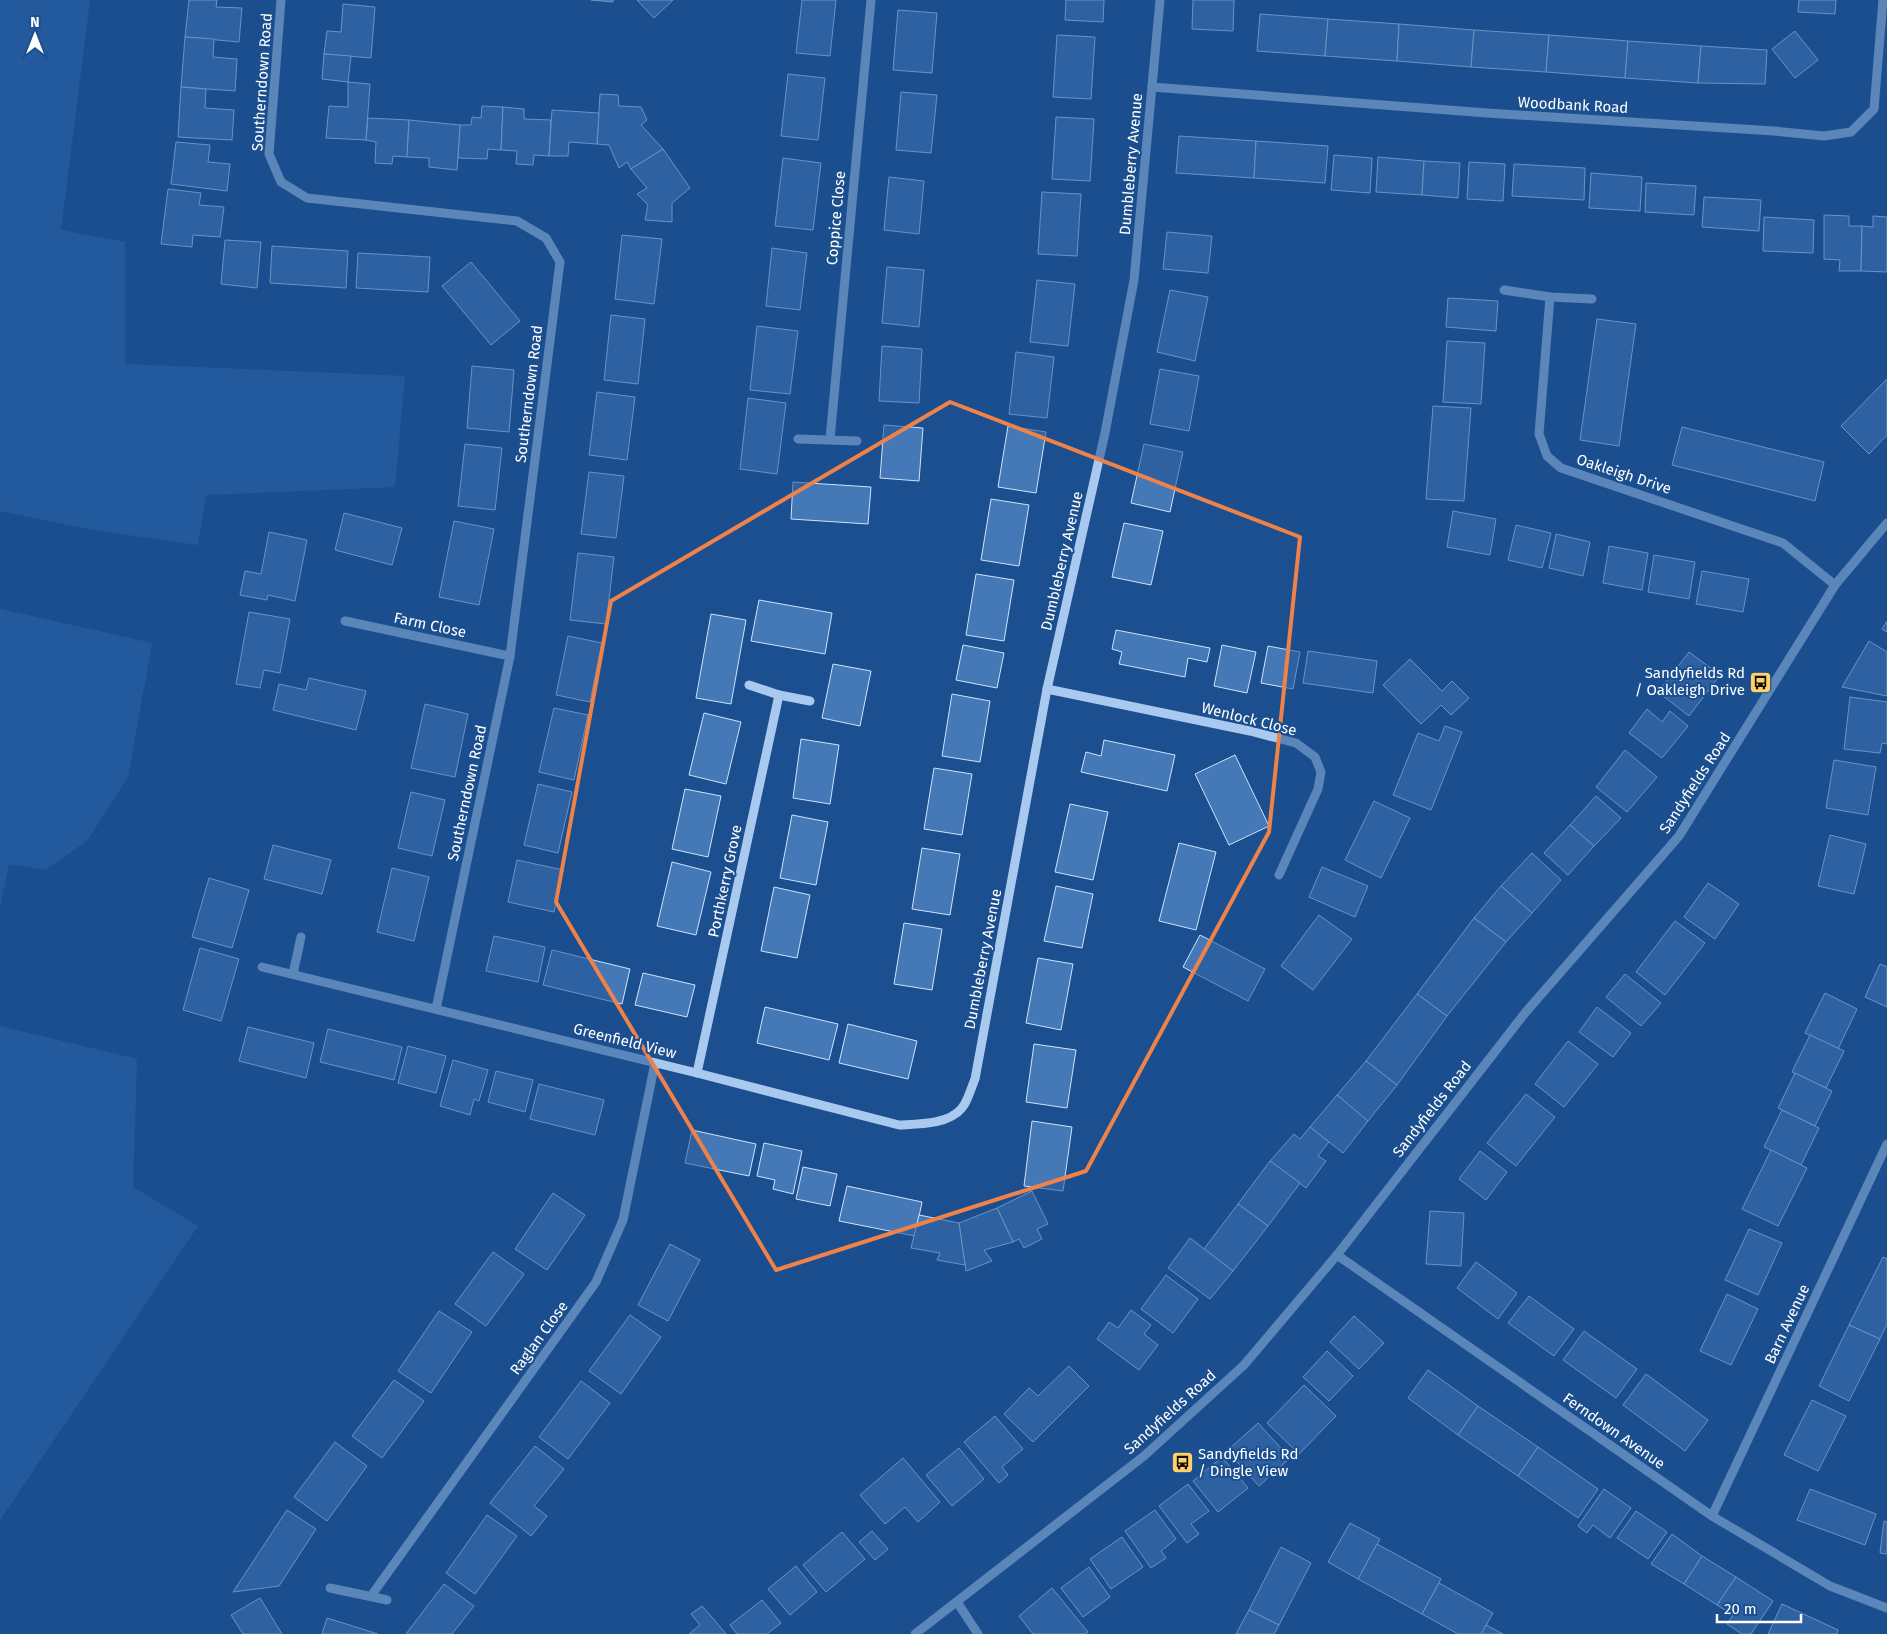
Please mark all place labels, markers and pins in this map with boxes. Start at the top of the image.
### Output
place label: Sandyfields Rd / Oakleigh Drive [1635,664,1745,699]
bus stop icon: Sandyfields Rd / Oakleigh Drive [1749,670,1773,694]
place label: Sandyfields Rd / Dingle View [1198,1445,1298,1480]
bus stop icon: Sandyfields Rd / Dingle View [1170,1451,1194,1475]

